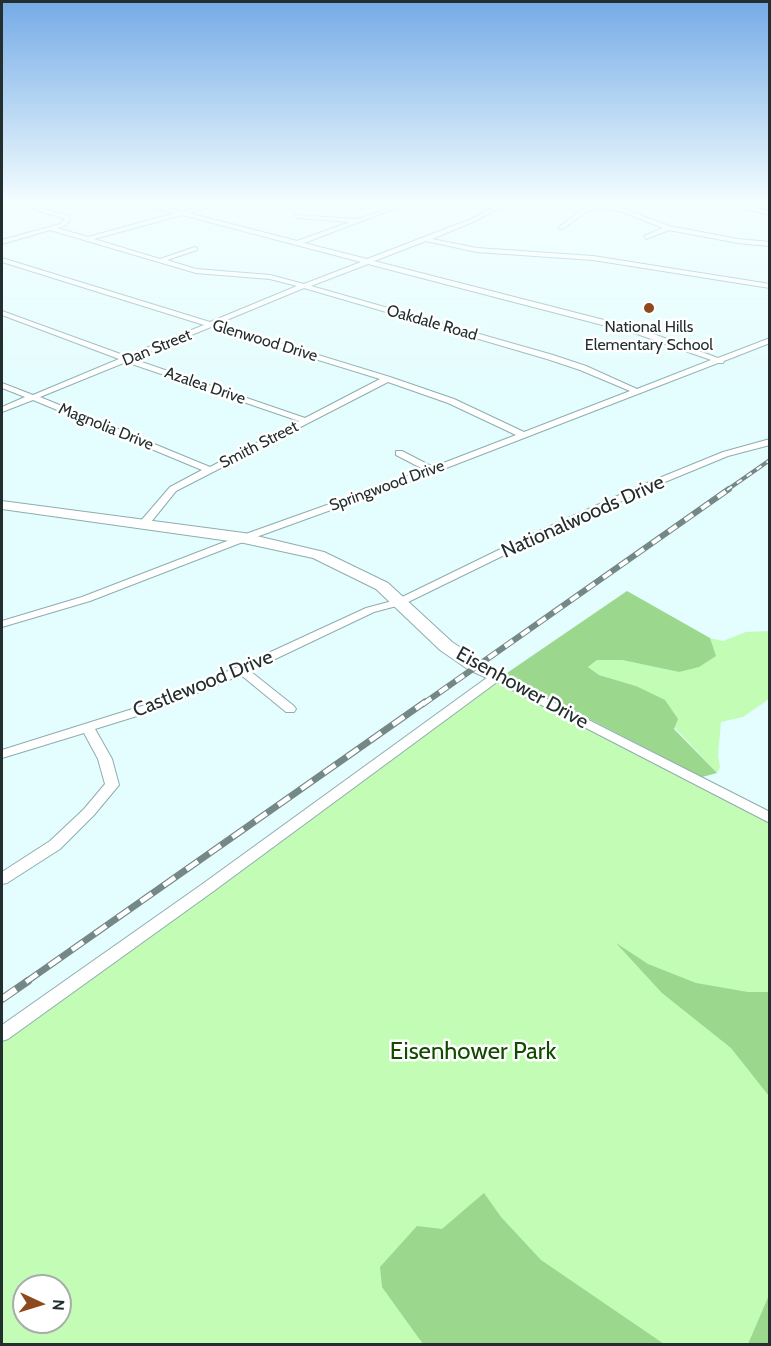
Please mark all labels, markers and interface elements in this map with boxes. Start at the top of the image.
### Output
street label: Oakdale Road [384,301,480,345]
marker: National Hills Elementary School [642,301,656,315]
street label: Glenwood Drive [210,316,320,366]
place label: National Hills Elementary School [585,317,713,355]
street label: Dan Street [120,325,194,371]
street label: Azalea Drive [162,363,248,409]
street label: Magnolia Drive [56,399,156,455]
street label: Smith Street [217,417,301,473]
street label: Springwood Drive [327,456,447,516]
street label: Nationalwoods Drive [498,470,668,564]
street label: Eisenhower Drive [452,642,592,734]
street label: Castlewood Drive [130,645,276,723]
park label: Eisenhower Park [390,1038,556,1066]
north arrow [12,1274,72,1334]
text: N [49,1299,68,1311]

